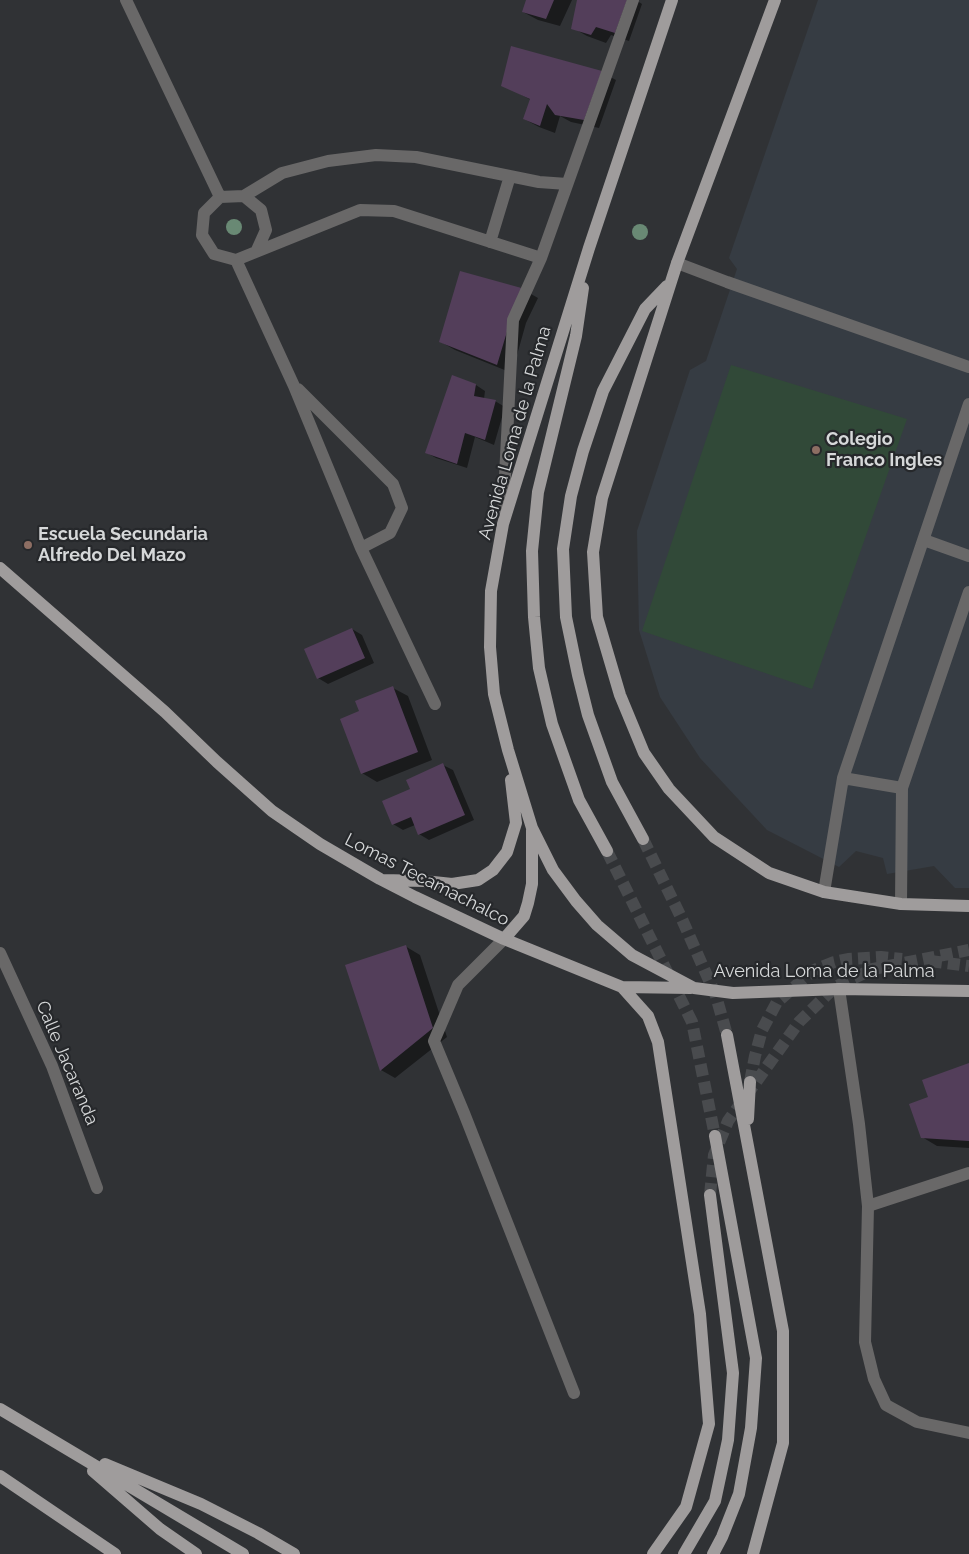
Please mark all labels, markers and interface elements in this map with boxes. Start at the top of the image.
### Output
street label: Avenida Loma de la Palma [474,324,556,542]
place label: Colegio Franco Ingles [826,429,942,472]
marker: Colegio Franco Ingles [810,444,822,456]
place label: Escuela Secundaria Alfredo Del Mazo [38,524,208,566]
marker: Escuela Secundaria Alfredo Del Mazo [22,539,34,551]
street label: Lomas Tecamachalco [341,829,513,931]
street label: Avenida Loma de la Palma [713,961,935,983]
street label: Calle Jacaranda [31,998,103,1128]

